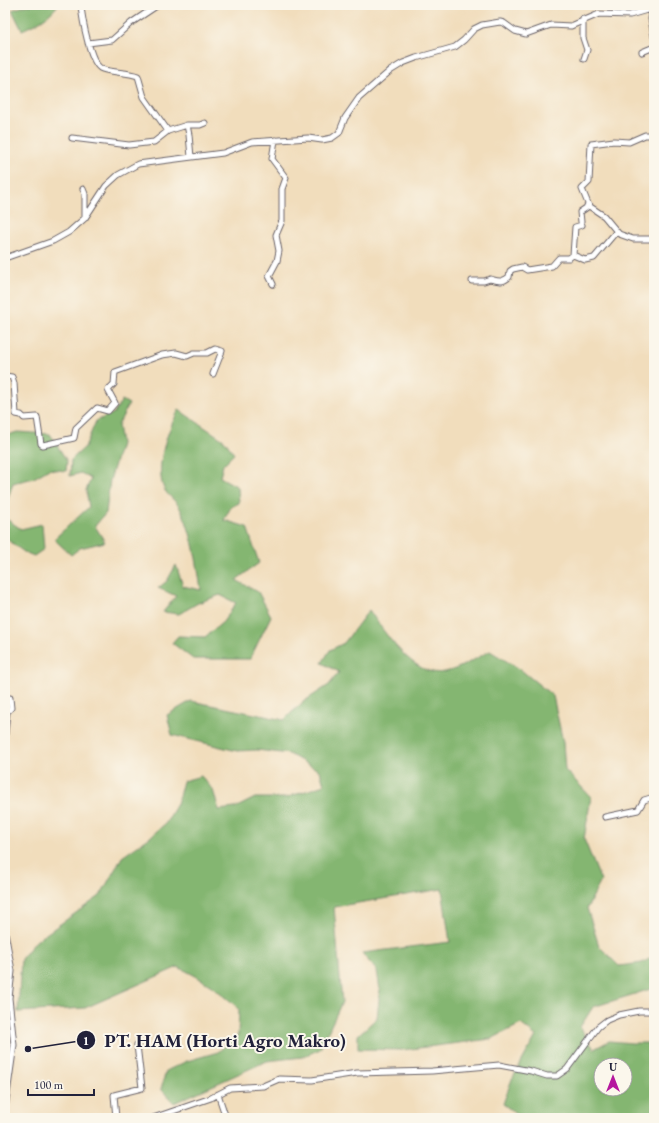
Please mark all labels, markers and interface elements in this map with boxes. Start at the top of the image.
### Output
callout: PT. HAM (Horti Agro Makro) [76,1025,354,1056]
text: PT. HAM (Horti Agro Makro) [104,1028,346,1053]
text: 1 [83,1033,89,1049]
north arrow [593,1057,633,1097]
text: U [609,1060,618,1074]
scale bar [28,1071,94,1097]
text: 100 m [34,1077,64,1093]

